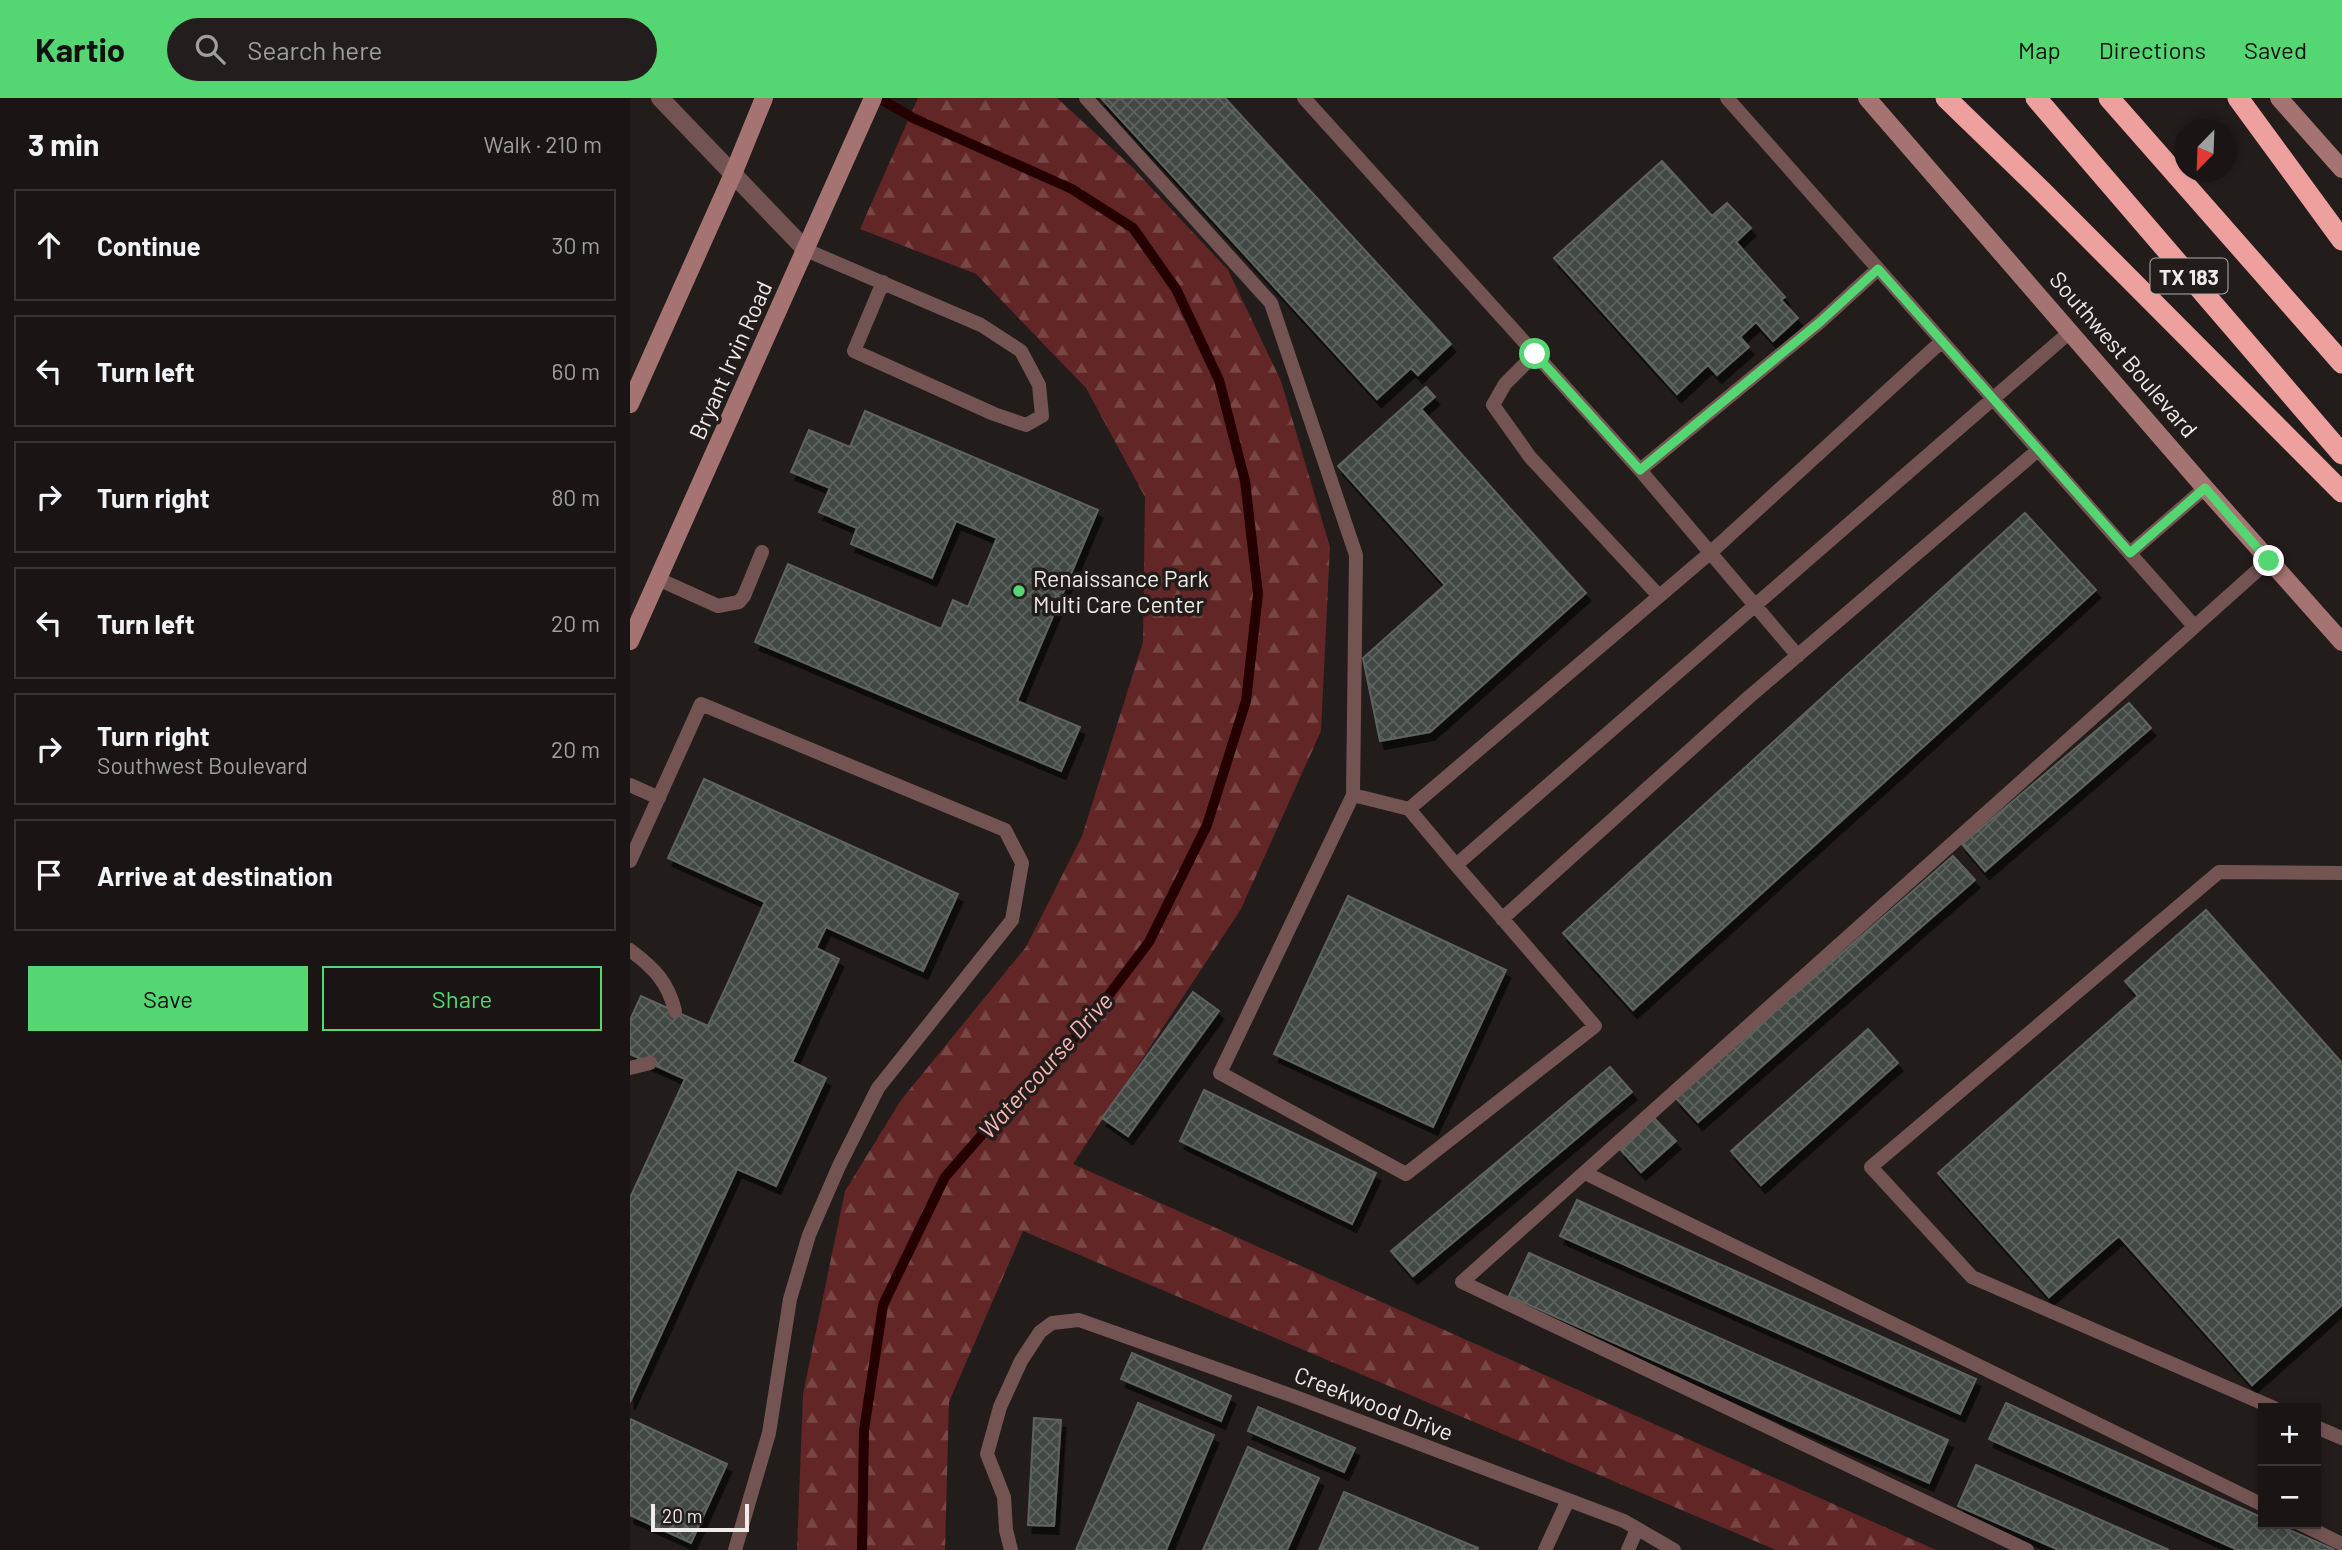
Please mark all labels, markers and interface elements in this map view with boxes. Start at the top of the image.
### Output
search box [167,18,657,81]
text: Kartio [35,29,125,69]
icon: search [191,30,229,68]
text: Search here [247,34,382,65]
text: Map [2018,35,2061,64]
text: Directions [2099,35,2206,64]
text: Saved [2244,35,2307,64]
north arrow [2174,119,2237,182]
text: 3 min [28,126,99,162]
text: Walk · 210 m [484,130,602,158]
icon: ahead [30,226,68,264]
text: Continue [97,230,201,261]
text: 30 m [552,231,600,259]
road number: TX 183 [2150,258,2228,294]
street label: Southwest Boulevard [2044,265,2204,443]
street label: Bryant Irvin Road [683,276,777,444]
route start [1519,338,1550,369]
icon: left [30,352,68,390]
text: Turn left [97,356,195,387]
text: 60 m [552,357,600,385]
icon: right [30,478,68,516]
text: Turn right [97,482,210,513]
text: 80 m [551,483,600,511]
route end [2253,545,2284,576]
place label: Renaissance Park Multi Care Center [1033,564,1209,618]
marker: Renaissance Park Multi Care Center [1011,583,1027,599]
icon: left [30,604,68,642]
text: Turn left [97,608,195,639]
text: 20 m [551,609,600,637]
text: Turn right [97,720,210,751]
icon: right [30,730,68,768]
text: 20 m [551,735,600,763]
text: Southwest Boulevard [97,751,308,779]
icon: arrive [30,856,68,894]
text: Arrive at destination [97,860,333,891]
button: Save [28,966,308,1031]
button: Share [322,966,602,1031]
water label: Watercourse Drive [972,986,1118,1144]
street label: Creekwood Drive [1291,1360,1457,1446]
map controls [2258,1403,2321,1529]
button: + [2258,1403,2321,1466]
button: − [2258,1466,2321,1529]
scale bar [651,1501,749,1533]
text: 20 m [662,1504,702,1527]

